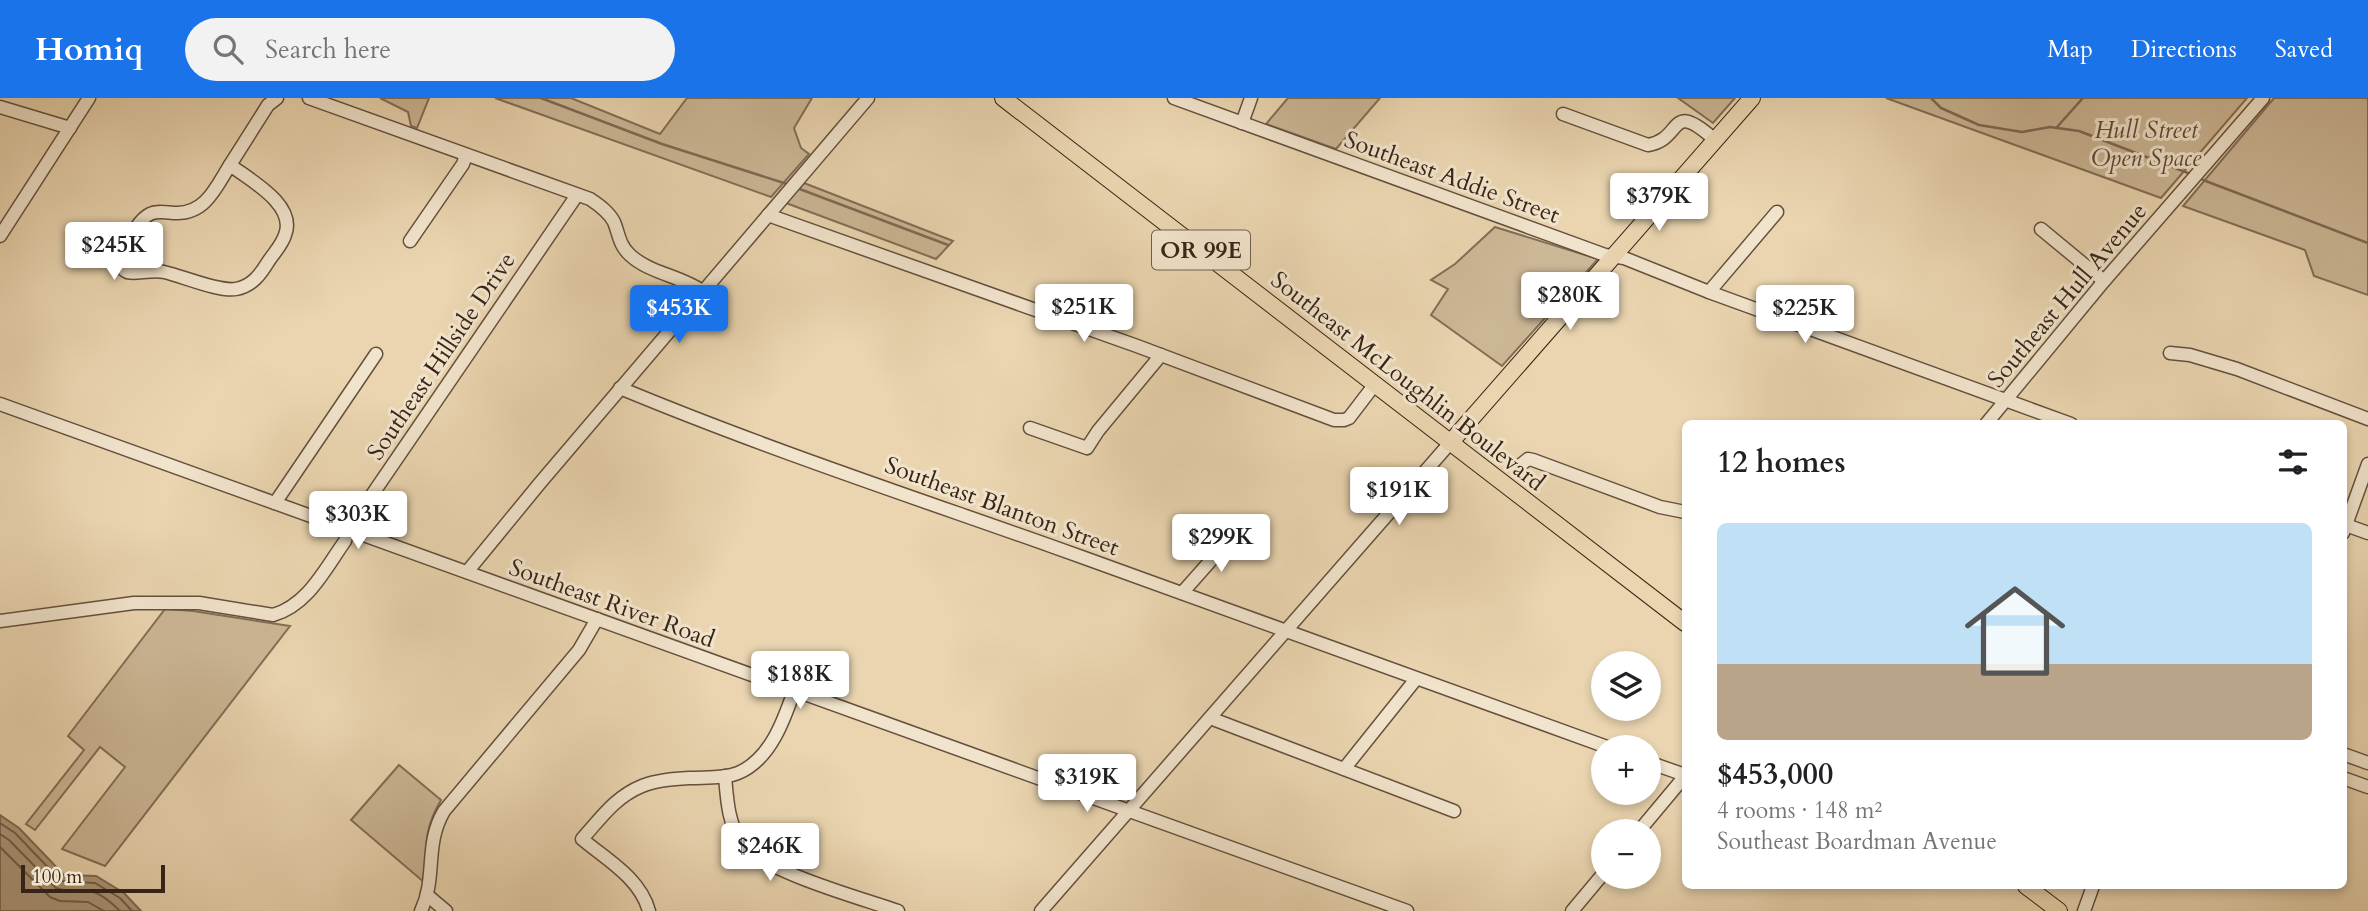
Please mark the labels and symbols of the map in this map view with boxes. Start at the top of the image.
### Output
park label: Hull Street Open Space [2091,114,2202,175]
street label: Southeast Addie Street [1340,123,1564,232]
pin: $379K [1610,174,1708,233]
street label: Southeast Hull Avenue [1980,196,2155,395]
pin: $245K [65,222,163,282]
road number: OR 99E [1152,230,1250,270]
street label: Southeast Hillside Drive [359,246,523,467]
street label: Southeast McLoughlin Boulevard [1264,264,1552,499]
pin: $280K [1521,272,1619,332]
pin: $251K [1035,285,1133,344]
pin: $453K [630,286,728,345]
pin: $225K [1756,286,1854,345]
street label: Southeast Blanton Street [880,449,1124,564]
pin: $191K [1350,468,1448,527]
pin: $303K [309,491,407,551]
pin: $299K [1172,514,1270,574]
street label: Southeast River Road [504,551,719,656]
pin: $188K [751,652,849,711]
pin: $319K [1038,754,1136,814]
pin: $246K [721,824,819,883]
scale bar [21,862,164,894]

